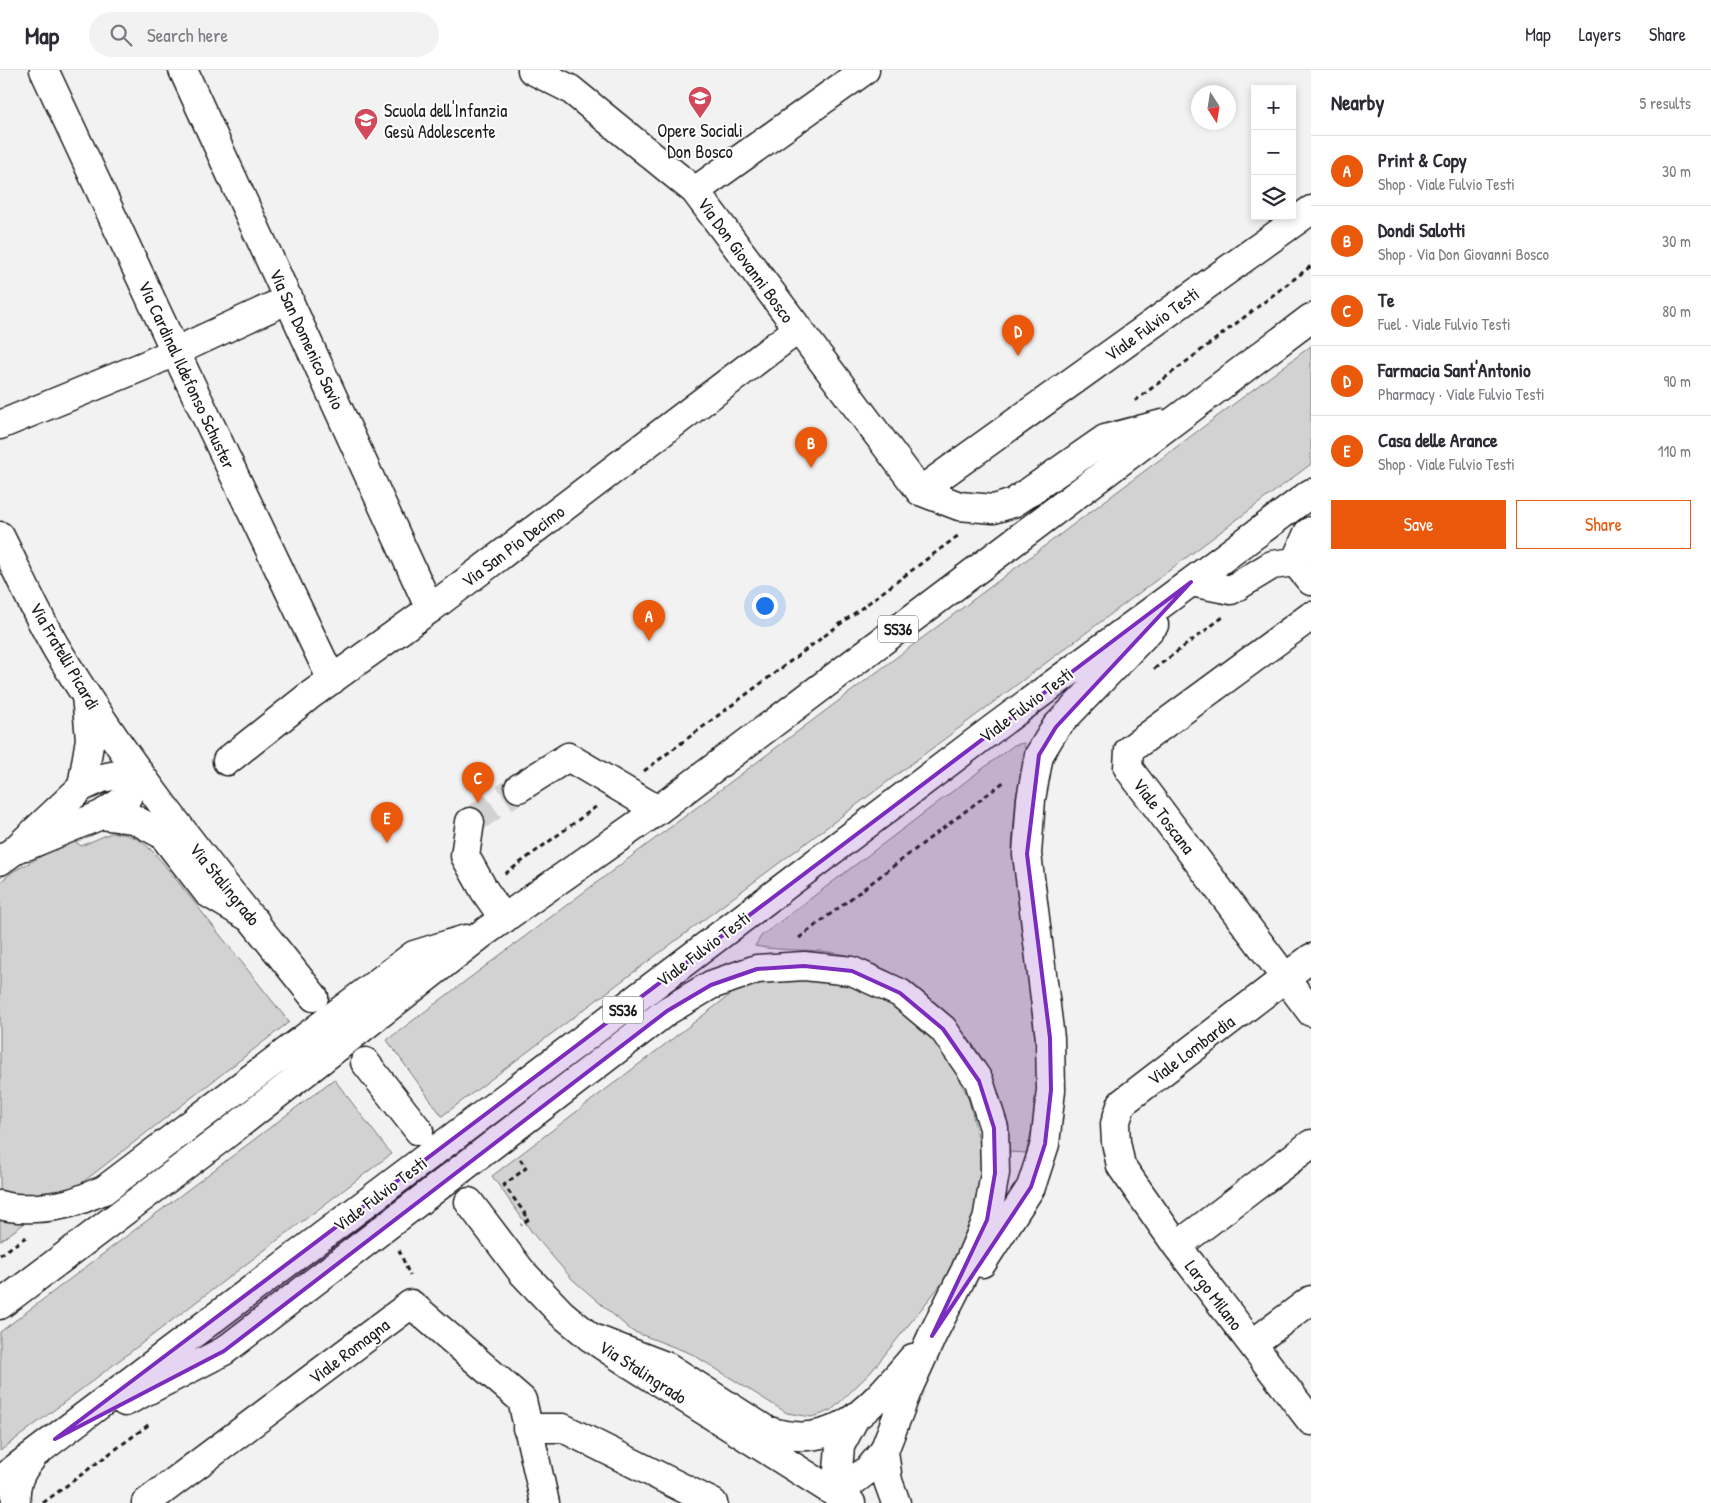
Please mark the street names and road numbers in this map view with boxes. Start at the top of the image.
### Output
street label: Via Don Giovanni Bosco [692,192,800,328]
street label: Via San Domenico Savio [263,265,351,413]
street label: Via Cardinal Ildefonso Schuster [132,277,242,473]
street label: Viale Fulvio Testi [1100,281,1204,367]
street label: Via San Pio Decimo [456,499,570,593]
street label: Via Fratelli Picardi [24,598,106,714]
road number: SS36 [878,616,918,642]
street label: Viale Fulvio Testi [974,661,1078,749]
street label: Viale Toscana [1127,773,1201,859]
street label: Via Stalingrado [184,837,266,931]
street label: Viale Fulvio Testi [651,905,755,993]
road number: SS36 [603,996,643,1024]
street label: Viale Lombardia [1142,1009,1240,1091]
street label: Viale Fulvio Testi [328,1150,432,1238]
street label: Largo Milano [1179,1255,1249,1335]
street label: Viale Romagna [303,1312,395,1390]
street label: Via Stalingrado [594,1334,692,1410]

